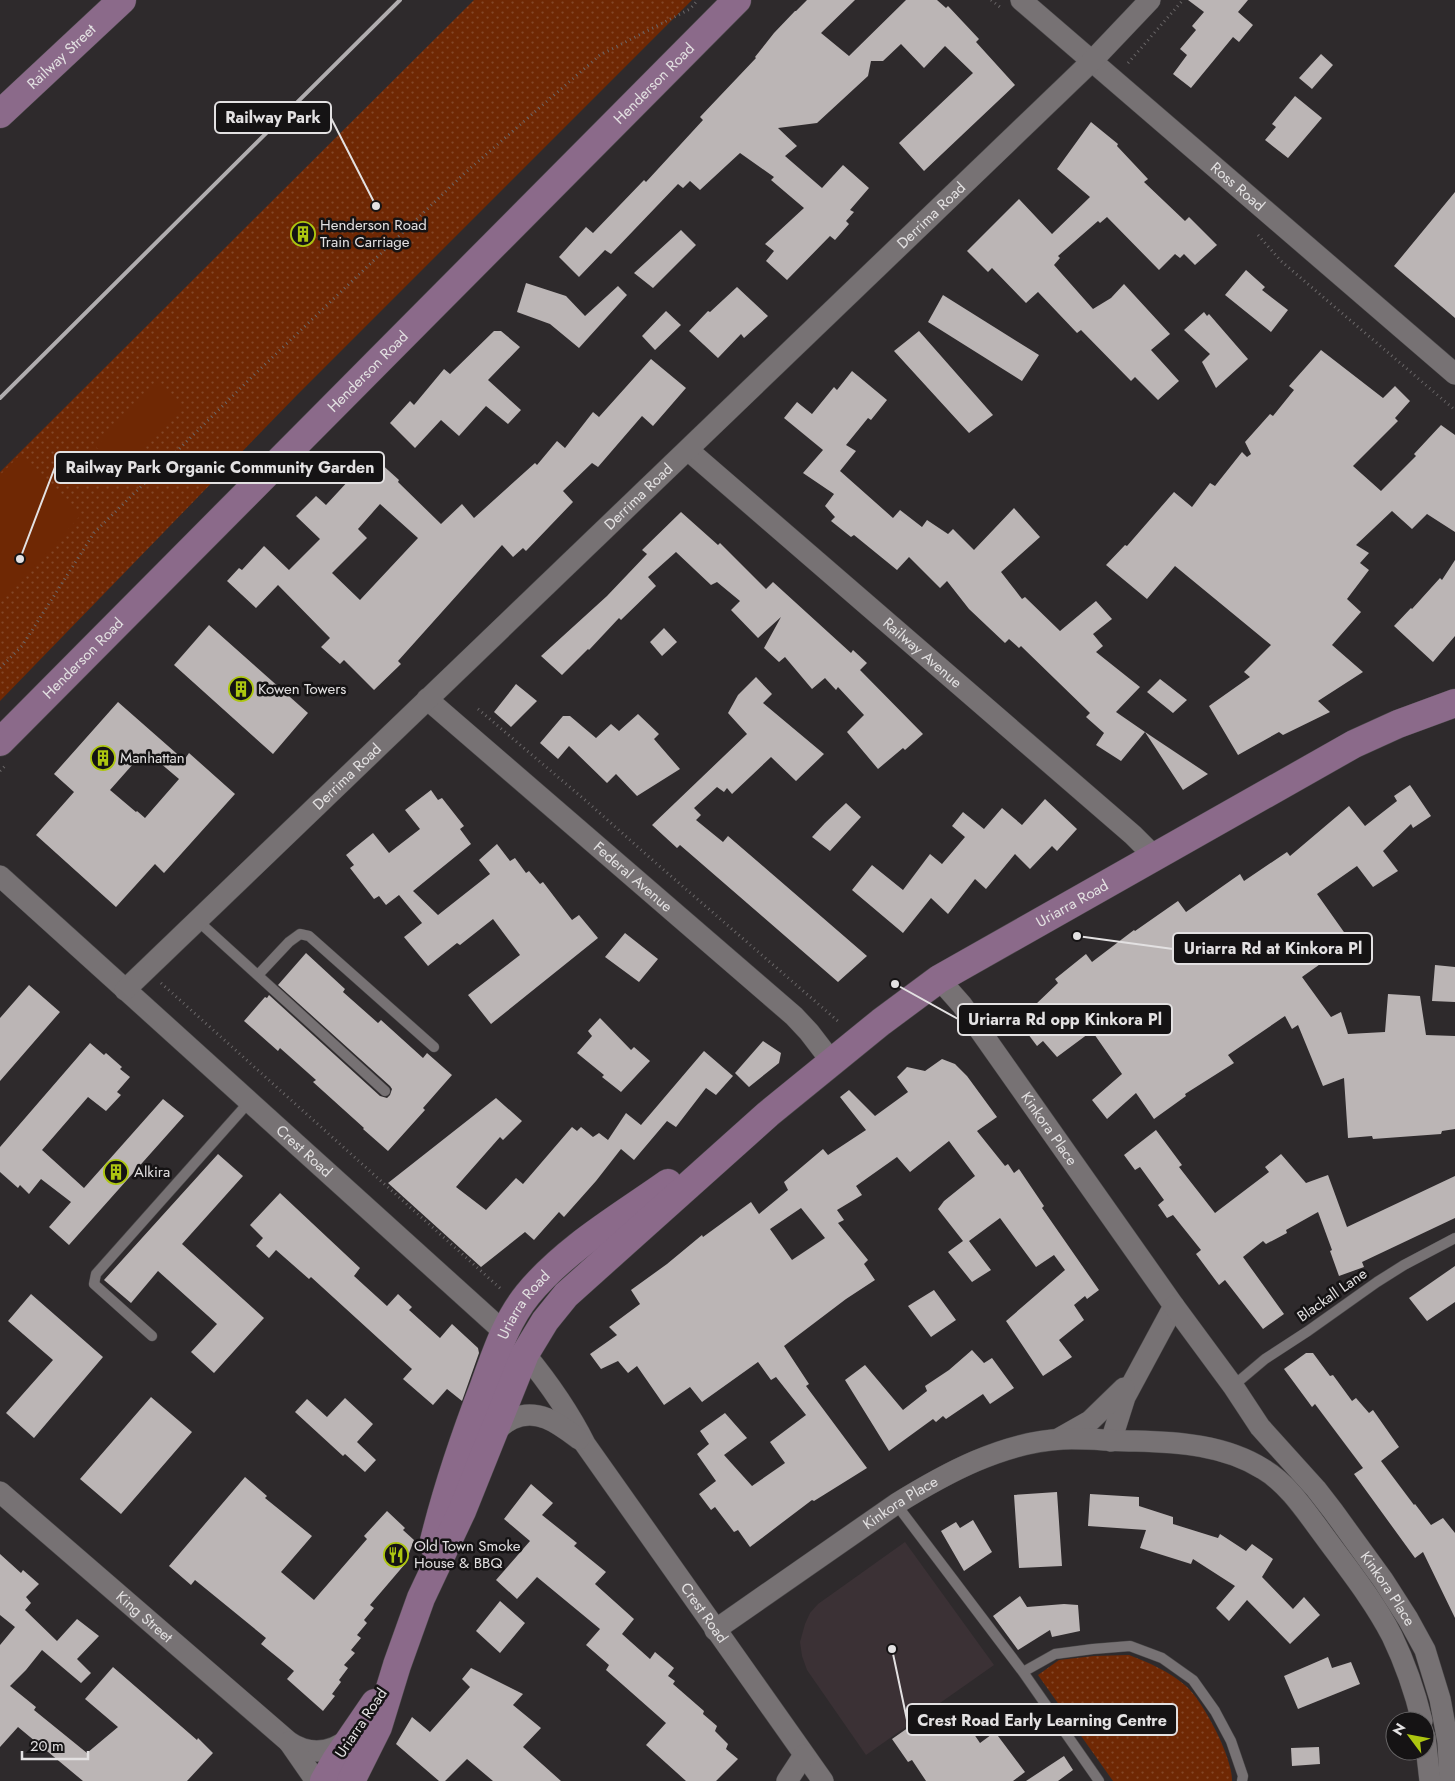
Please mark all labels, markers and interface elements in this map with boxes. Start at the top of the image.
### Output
street label: Railway Street [22,19,101,94]
street label: Henderson Road [609,38,699,129]
callout: Railway Park [215,102,331,133]
text: Railway Park [225,106,322,129]
street label: Ross Road [1206,157,1270,216]
street label: Derrima Road [892,177,971,254]
place label: Henderson Road Train Carriage [320,214,427,253]
building icon: Henderson Road Train Carriage [290,221,316,247]
street label: Henderson Road [322,326,413,417]
callout: Railway Park Organic Community Garden [55,452,384,483]
text: Railway Park Organic Community Garden [66,456,374,479]
street label: Derrima Road [599,458,678,535]
street label: Railway Avenue [878,612,967,693]
street label: Henderson Road [38,613,129,704]
building icon: Kowen Towers [228,676,254,702]
place label: Kowen Towers [258,678,346,700]
street label: Derrima Road [308,738,386,815]
building icon: Manhattan [90,745,116,771]
place label: Manhattan [120,747,185,769]
street label: Federal Avenue [588,836,677,917]
street label: Uriarra Road [1032,874,1113,933]
callout: Uriarra Rd at Kinkora Pl [1173,933,1372,964]
text: Uriarra Rd at Kinkora Pl [1184,937,1362,960]
callout: Uriarra Rd opp Kinkora Pl [958,1004,1172,1035]
text: Uriarra Rd opp Kinkora Pl [968,1008,1162,1031]
street label: Kinkora Place [1015,1087,1083,1170]
street label: Crest Road [271,1120,337,1183]
building icon: Alkira [103,1159,129,1185]
place label: Alkira [134,1161,170,1183]
street label: Blackall Lane [1293,1263,1372,1327]
street label: Uriarra Road [492,1265,555,1343]
street label: Kinkora Place [858,1470,942,1535]
place label: Old Town Smoke House & BBQ [414,1535,521,1574]
restaurant icon: Old Town Smoke House & BBQ [383,1542,409,1568]
street label: Kinkora Place [1355,1547,1421,1630]
street label: Crest Road [675,1578,733,1648]
street label: King Street [111,1586,178,1648]
street label: Uriarra Road [330,1684,392,1762]
callout: Crest Road Early Learning Centre [907,1704,1177,1735]
text: Crest Road Early Learning Centre [917,1709,1167,1732]
north arrow [1385,1711,1435,1761]
text: N [1388,1719,1410,1739]
scale bar [22,1728,89,1760]
text: 20 m [30,1735,64,1757]

